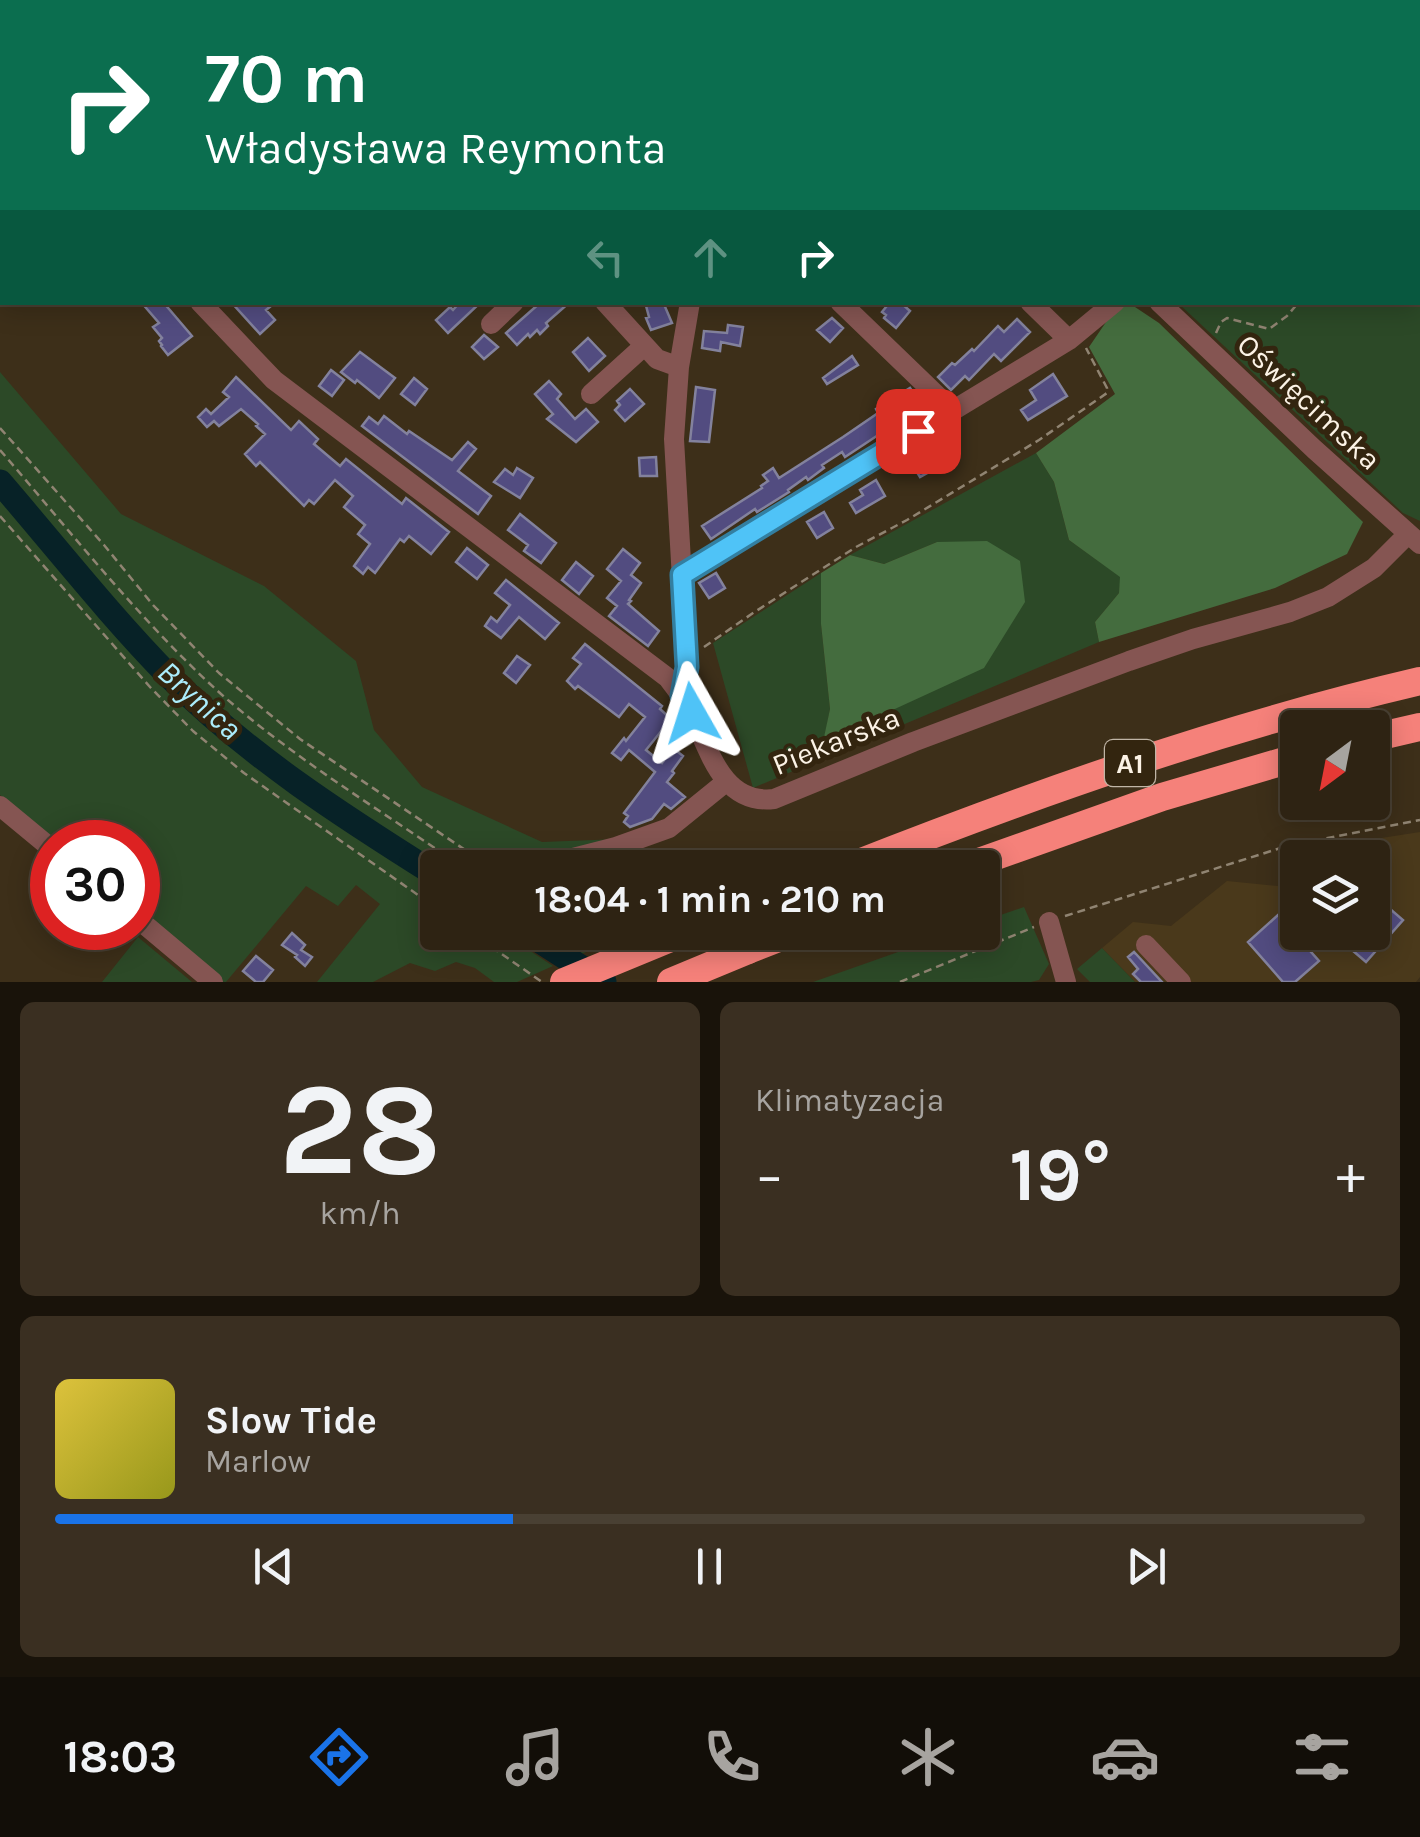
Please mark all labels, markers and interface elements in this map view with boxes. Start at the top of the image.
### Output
text: 70 m [205,38,368,120]
icon: right [40,40,170,170]
text: Władysława Reymonta [205,122,666,174]
icon: left [578,230,633,285]
icon: ahead [683,230,738,285]
icon: right [788,230,843,285]
street label: Oświęcimska [1230,326,1388,478]
pin [876,389,961,474]
icon: arrive [891,404,946,459]
water label: Brynica [150,653,249,748]
position arrow [640,661,744,765]
street label: Piekarska [767,699,905,783]
north arrow [1280,710,1390,820]
map controls [1280,710,1390,950]
road number: A1 [1105,740,1155,786]
speed limit sign: 30 [30,820,160,950]
button: layers [1280,840,1390,950]
text: 18:04 · 1 min · 210 m [534,877,886,922]
text: 28 [279,1054,441,1206]
text: Klimatyzacja [755,1082,944,1119]
text: 19° [1009,1131,1111,1219]
text: − [755,1143,784,1207]
text: + [1336,1143,1365,1207]
text: km/h [319,1195,401,1232]
text: Slow Tide [205,1398,377,1443]
text: Marlow [205,1443,311,1480]
icon: previous [246,1539,301,1594]
icon: pause [682,1539,737,1594]
icon: next [1119,1539,1174,1594]
icon: directions [304,1722,374,1792]
icon: music [500,1722,570,1792]
icon: phone [697,1722,767,1792]
icon: climate [893,1722,963,1792]
icon: car [1090,1722,1160,1792]
icon: filters [1287,1722,1357,1792]
text: 18:03 [63,1731,177,1783]

